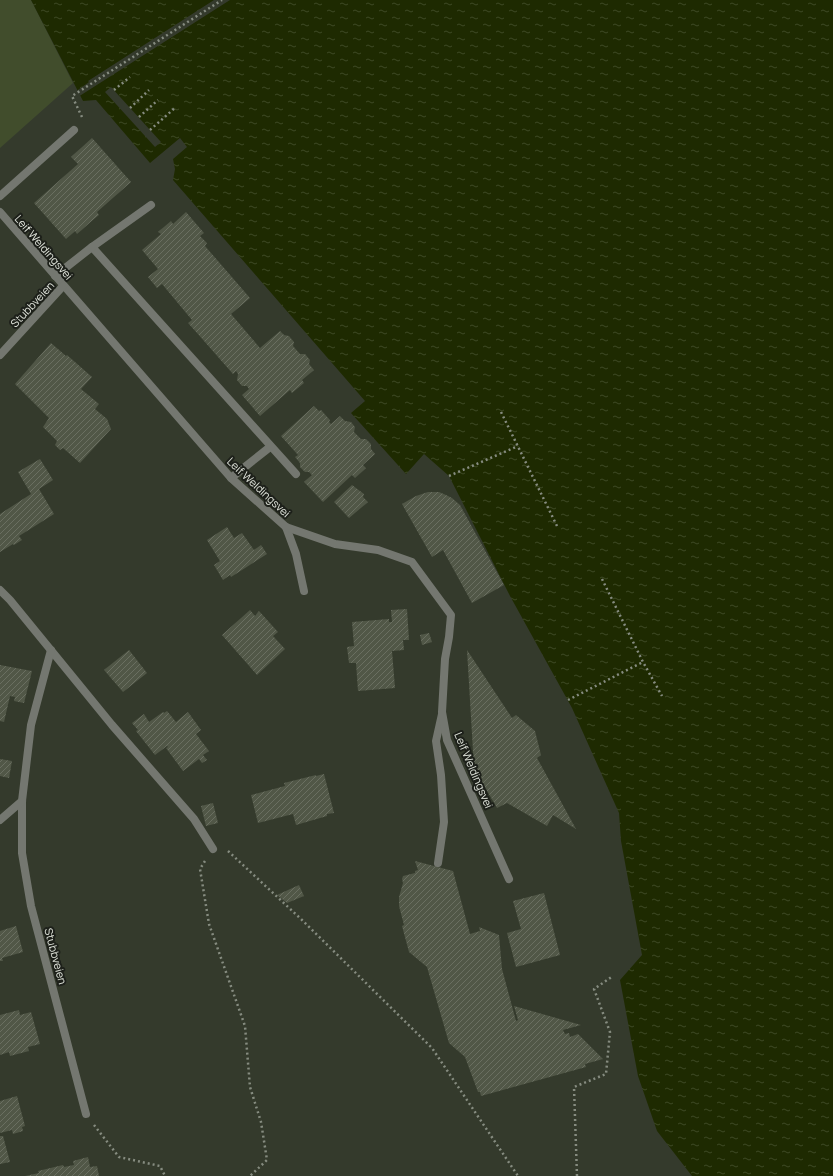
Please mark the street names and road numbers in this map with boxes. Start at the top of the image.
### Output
street label: Leif Weldingsvei [12,211,76,283]
street label: Stubbveien [7,278,57,330]
street label: Leif Weldingsvei [224,454,294,520]
street label: Leif Weldingsvei [451,730,497,810]
street label: Stubbveien [41,926,71,986]

